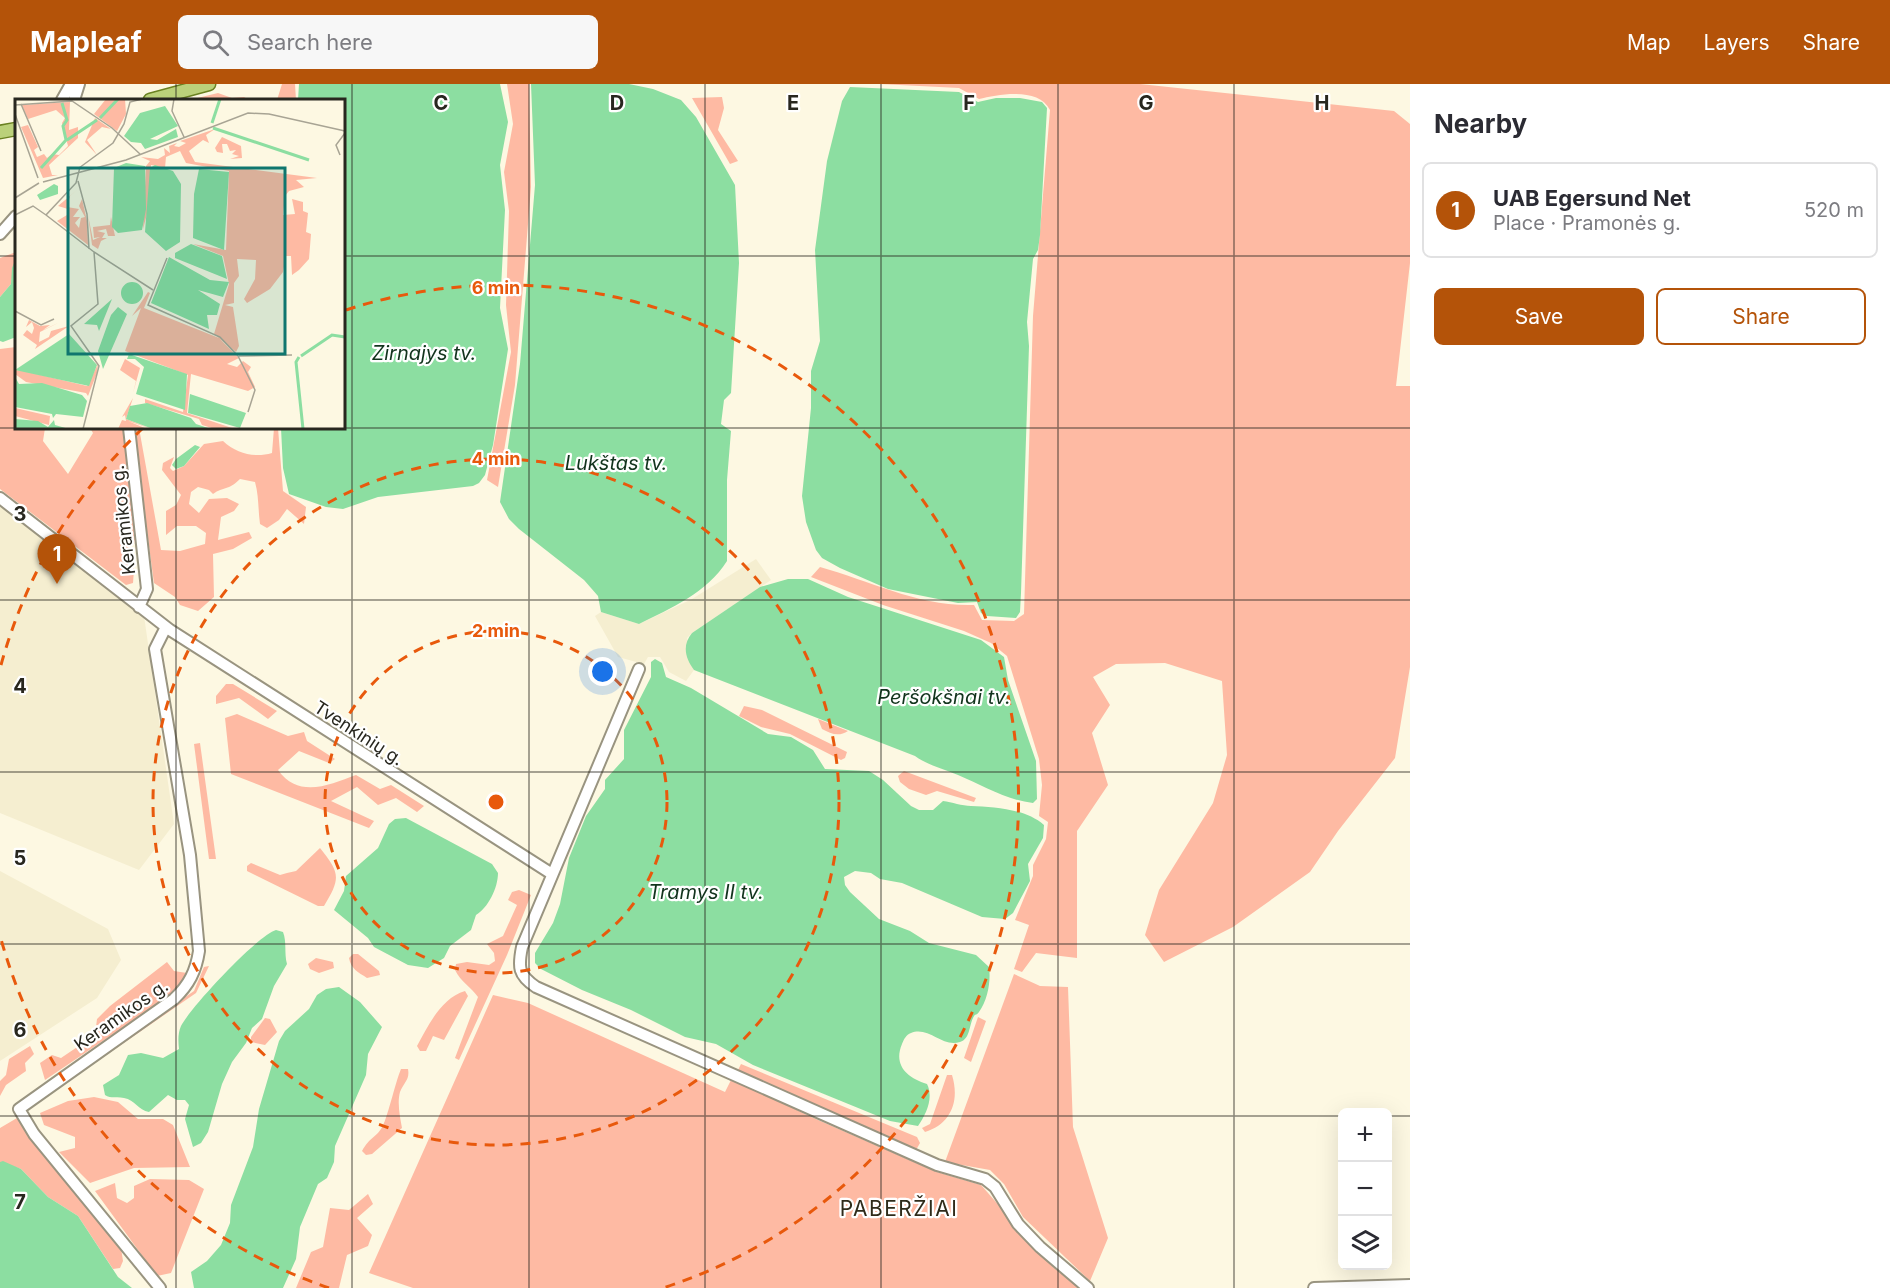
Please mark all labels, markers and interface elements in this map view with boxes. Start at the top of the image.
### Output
search box [178,15,598,69]
text: Mapleaf [30,25,142,59]
icon: search [199,26,232,59]
text: Search here [247,29,373,55]
text: Map [1627,30,1671,55]
text: Layers [1704,30,1770,55]
text: Share [1803,30,1860,55]
text: C [434,91,448,115]
text: D [610,91,624,115]
text: E [787,91,799,115]
text: F [963,91,975,115]
text: G [1138,91,1154,115]
text: H [1315,91,1329,115]
inset map [15,99,345,429]
text: Nearby [1434,108,1527,139]
text: UAB Egersund Net [1493,185,1691,211]
text: 1 [1451,198,1460,222]
text: 520 m [1804,198,1864,222]
text: Place · Pramonės g. [1493,211,1681,235]
text: 6 min [472,277,520,298]
button: Save [1434,288,1644,345]
button: Share [1656,288,1866,345]
water label: Zirnajys tv. [372,341,476,365]
text: 4 min [472,448,520,469]
water label: Lukštas tv. [565,451,667,475]
street label: Keramikos g. [107,464,139,576]
text: 3 [14,502,26,526]
pin: 1 [38,534,76,584]
text: 2 min [472,620,520,641]
your location [588,657,617,686]
text: 4 [13,674,27,698]
water label: Peršokšnai tv. [877,685,1011,709]
street label: Tvenkinių g. [310,696,408,770]
centre of rings [486,792,506,812]
text: 5 [14,846,26,870]
water label: Tramys II tv. [648,880,764,904]
street label: Keramikos g. [70,975,172,1055]
text: 6 [14,1018,27,1042]
map controls [1338,1108,1392,1270]
button: + [1338,1108,1392,1162]
button: − [1338,1162,1392,1216]
text: 7 [14,1190,26,1214]
district label: PABERŽIAI [840,1195,958,1221]
button: layers [1338,1216,1392,1270]

